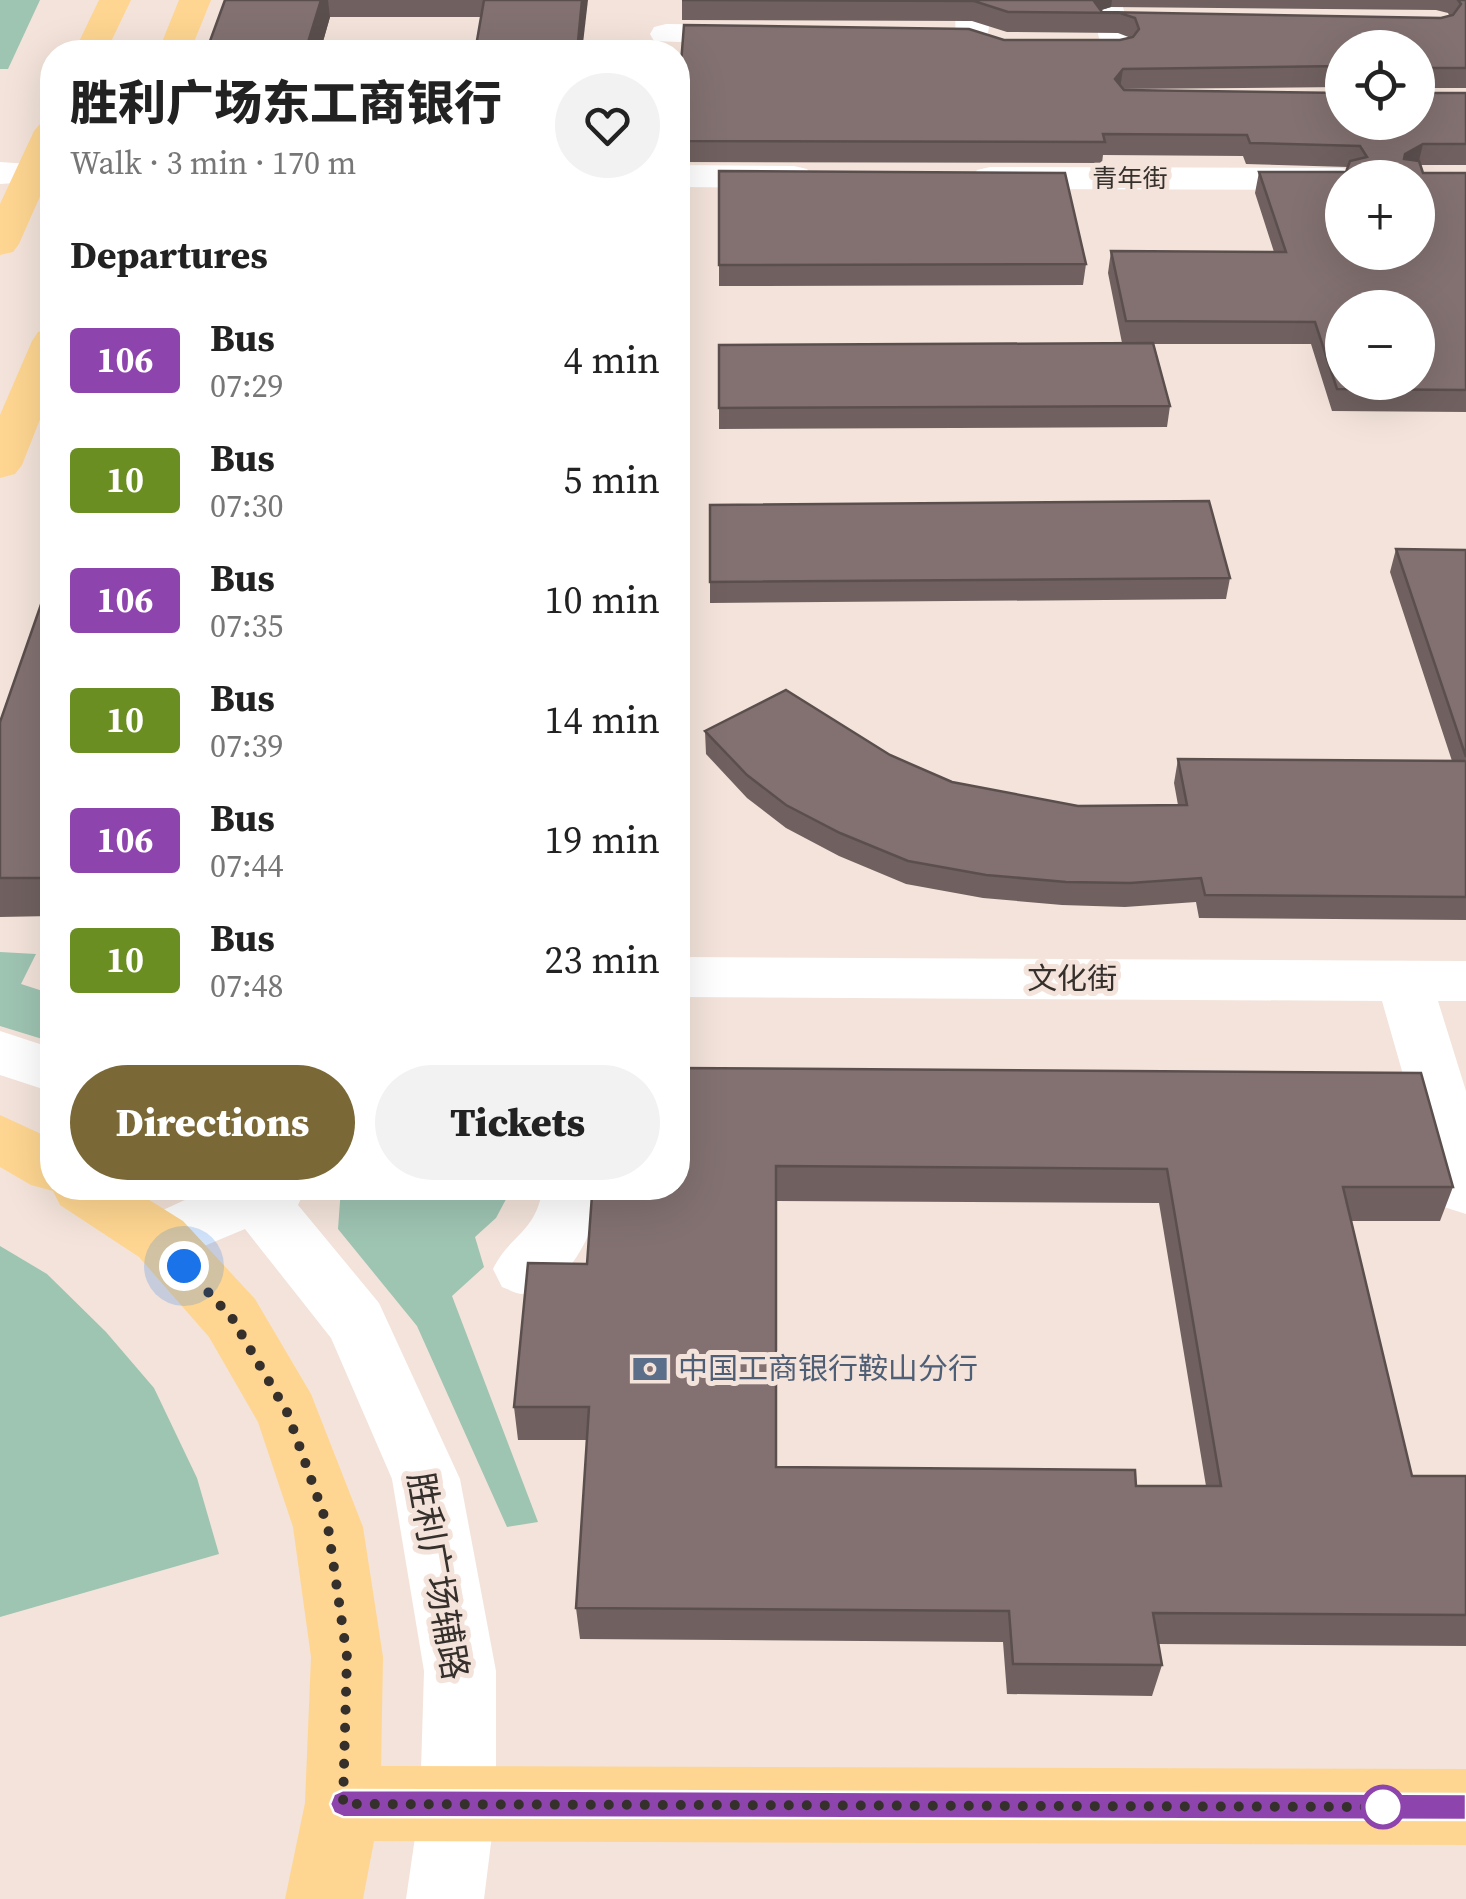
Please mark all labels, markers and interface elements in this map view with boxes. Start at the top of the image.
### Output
map controls [1325,30,1435,400]
button: locate [1325,30,1435,140]
text: 胜利广场东工商银行 [70,70,502,136]
button: heart [555,73,660,178]
text: Walk · 3 min · 170 m [70,141,356,185]
button: + [1325,160,1435,270]
street label: 青年街 [1092,161,1168,195]
text: Departures [70,229,268,281]
button: − [1325,290,1435,400]
text: Bus [210,312,275,364]
text: 4 min [564,334,660,386]
text: 106 [97,336,153,384]
text: 07:29 [210,364,284,408]
text: Bus [210,432,275,484]
text: 5 min [564,454,660,506]
text: 10 [106,456,144,504]
text: 07:30 [210,484,284,528]
text: Bus [210,552,275,604]
text: 10 min [545,574,660,626]
text: 106 [97,576,153,624]
text: 07:35 [210,604,284,648]
text: Bus [210,672,275,724]
text: 14 min [545,694,660,746]
text: 10 [106,696,144,744]
text: 07:39 [210,724,284,768]
text: Bus [210,792,275,844]
text: 19 min [545,814,660,866]
text: 106 [97,816,153,864]
text: 07:44 [210,844,284,888]
text: Bus [210,912,275,964]
text: 23 min [545,934,660,986]
text: 10 [106,936,144,984]
street label: 文化街 [1027,958,1117,999]
text: 07:48 [210,964,284,1008]
button: Directions [70,1065,355,1180]
button: Tickets [375,1065,660,1180]
your location [159,1241,209,1291]
place label: 中国工商银行鞍山分行 [678,1348,978,1389]
bank icon: 中国工商银行鞍山分行 [631,1350,669,1388]
street label: 胜利广场辅路 [396,1468,480,1684]
unlabelled marker [1362,1786,1404,1828]

